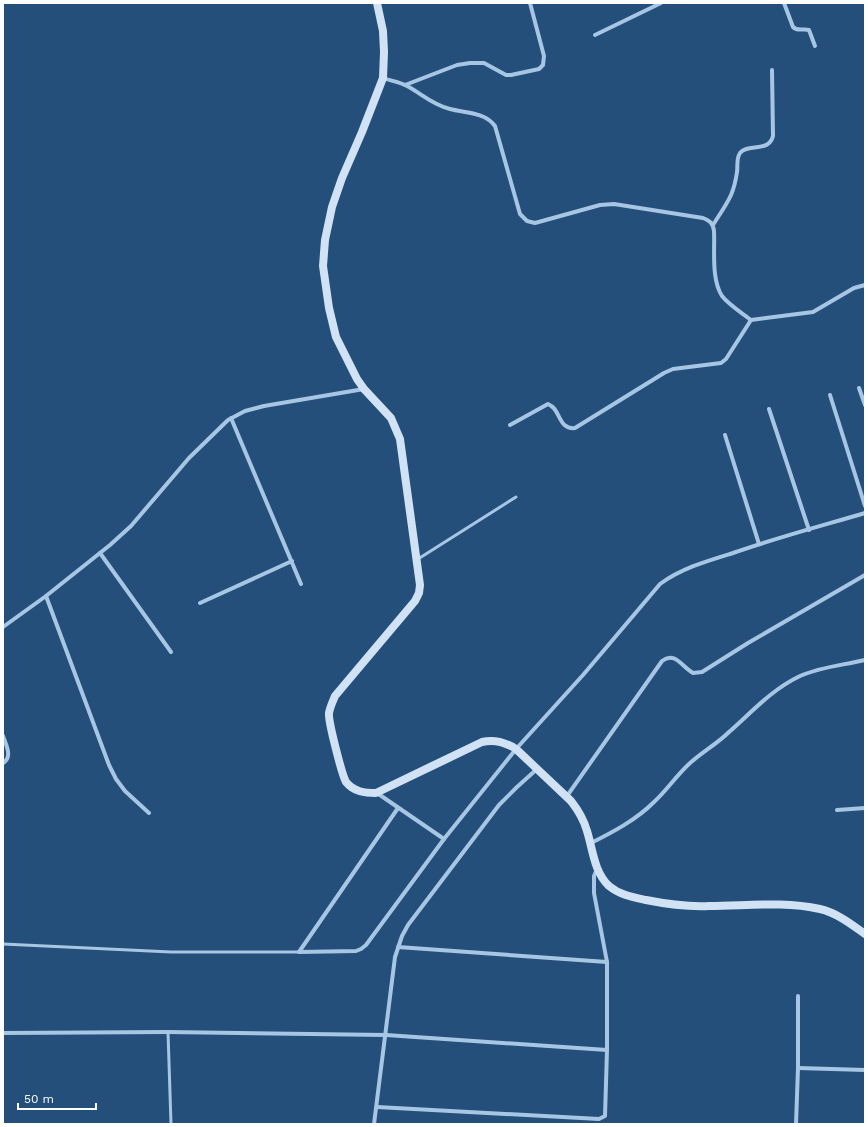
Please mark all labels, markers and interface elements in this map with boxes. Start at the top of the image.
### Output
scale bar [18,1085,96,1111]
text: 50 m [24,1092,54,1106]

